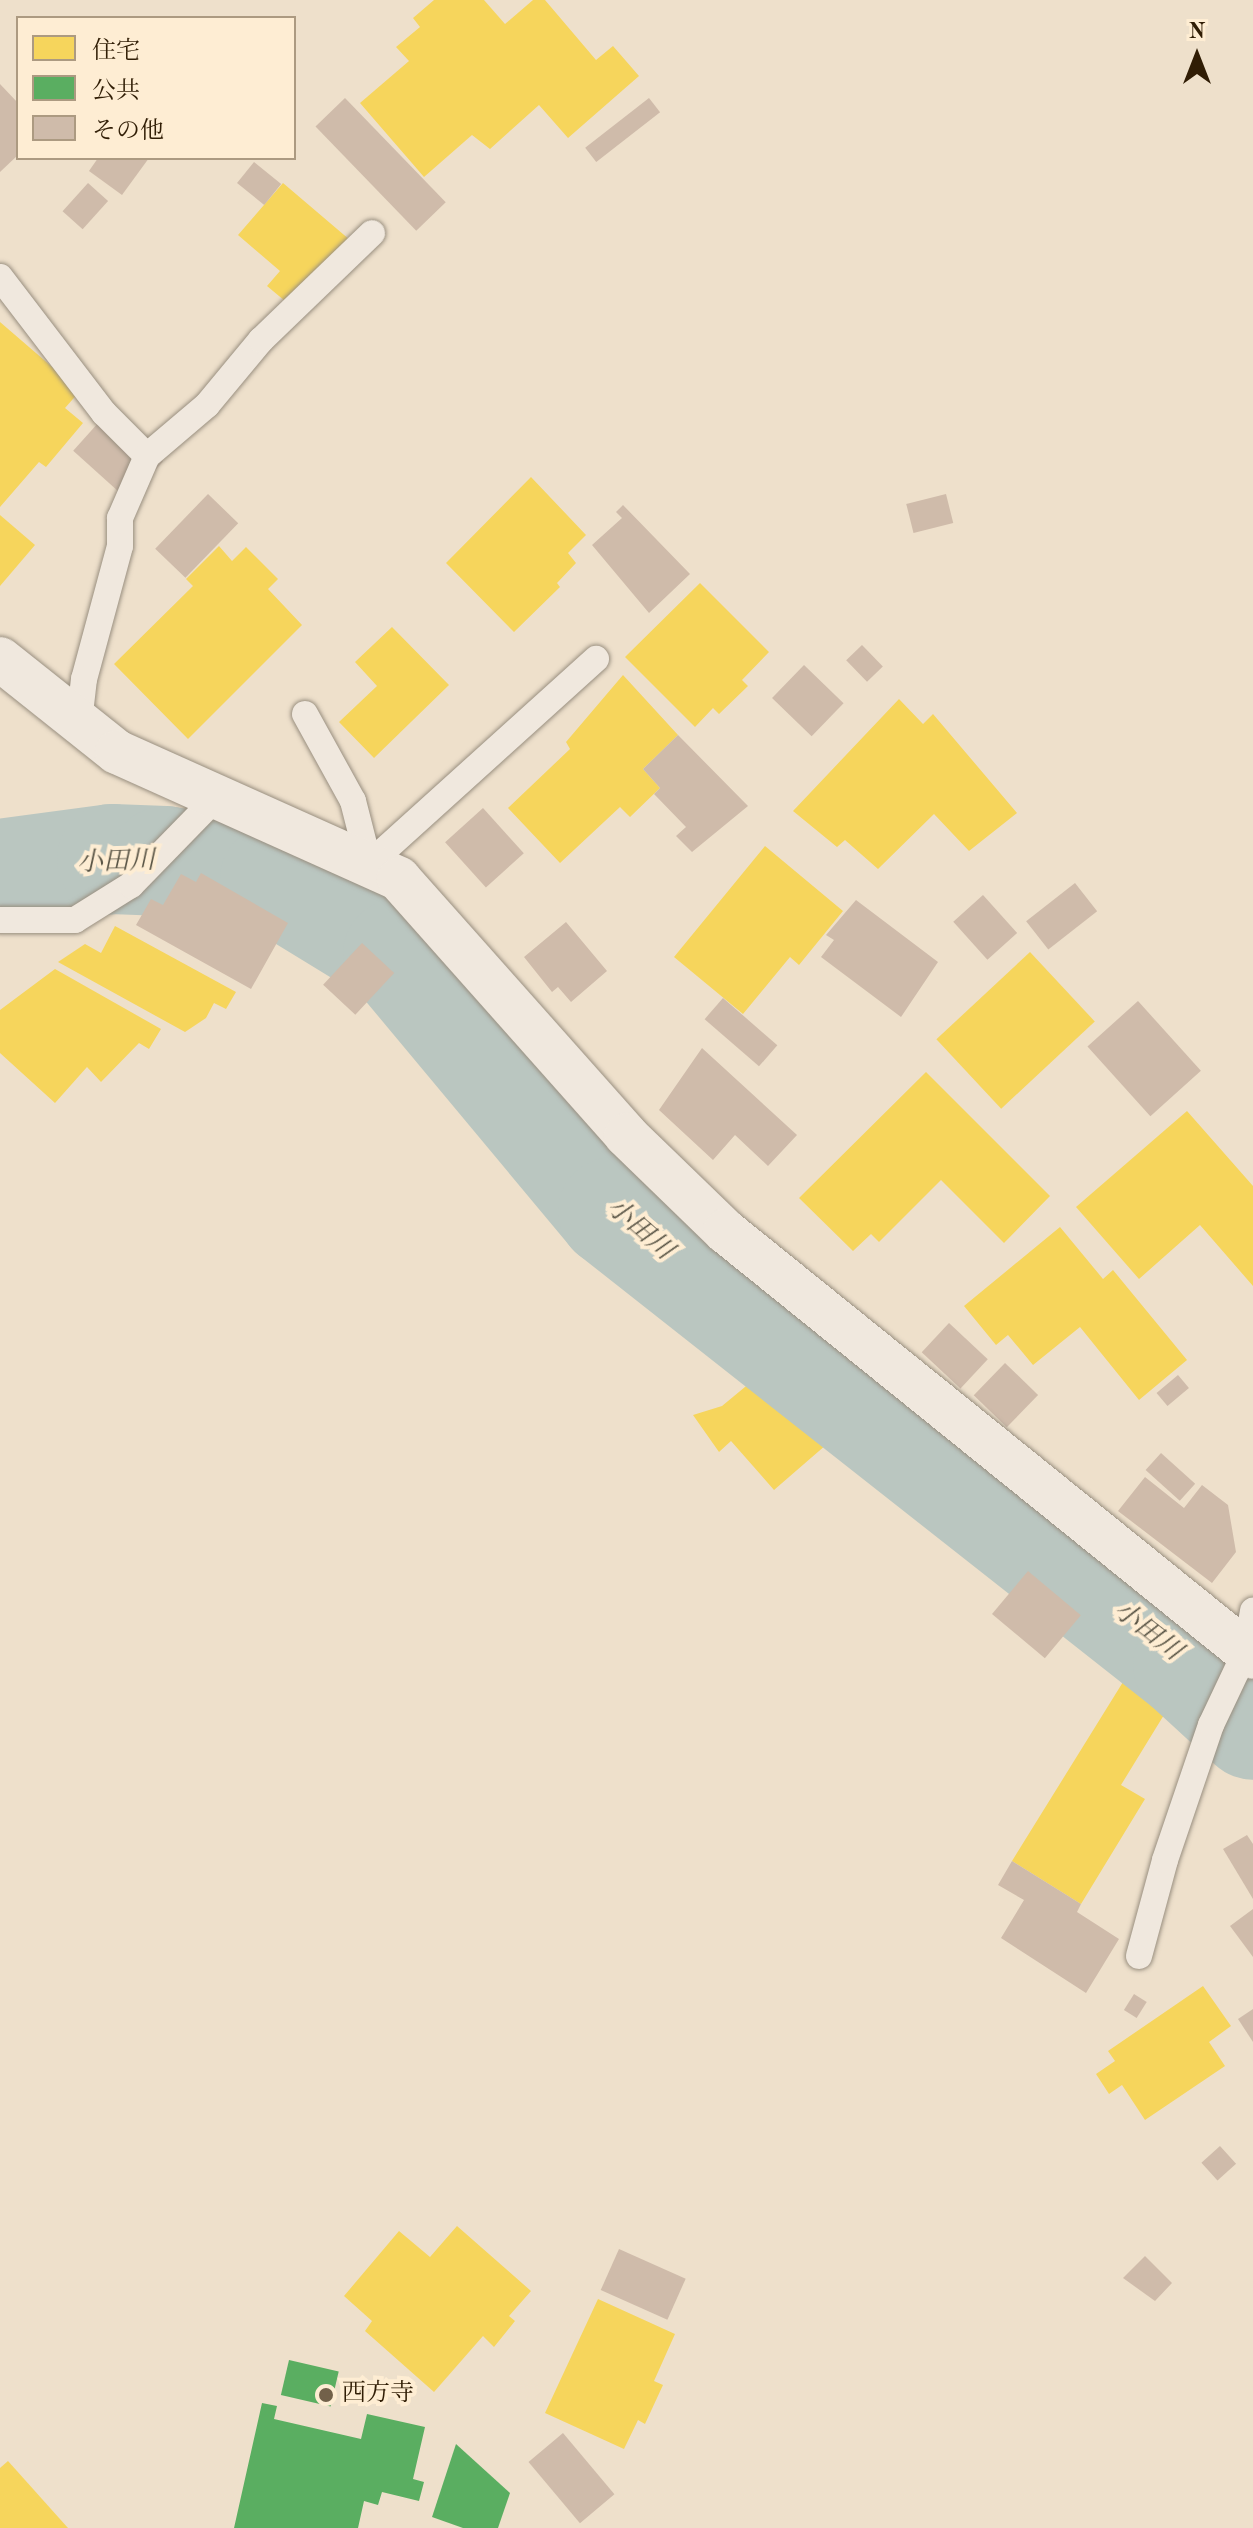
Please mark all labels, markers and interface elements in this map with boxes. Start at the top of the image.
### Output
legend [16,16,296,160]
north arrow [1157,16,1237,96]
text: N [1189,21,1205,43]
text: 住宅 [92,40,140,64]
text: 公共 [92,80,140,104]
text: その他 [92,120,164,144]
water label: 小田川 [76,846,156,880]
water label: 小田川 [599,1193,679,1267]
water label: 小田川 [1107,1596,1187,1668]
place label: 西方寺 [342,2381,414,2409]
marker: 西方寺 [317,2386,335,2404]

